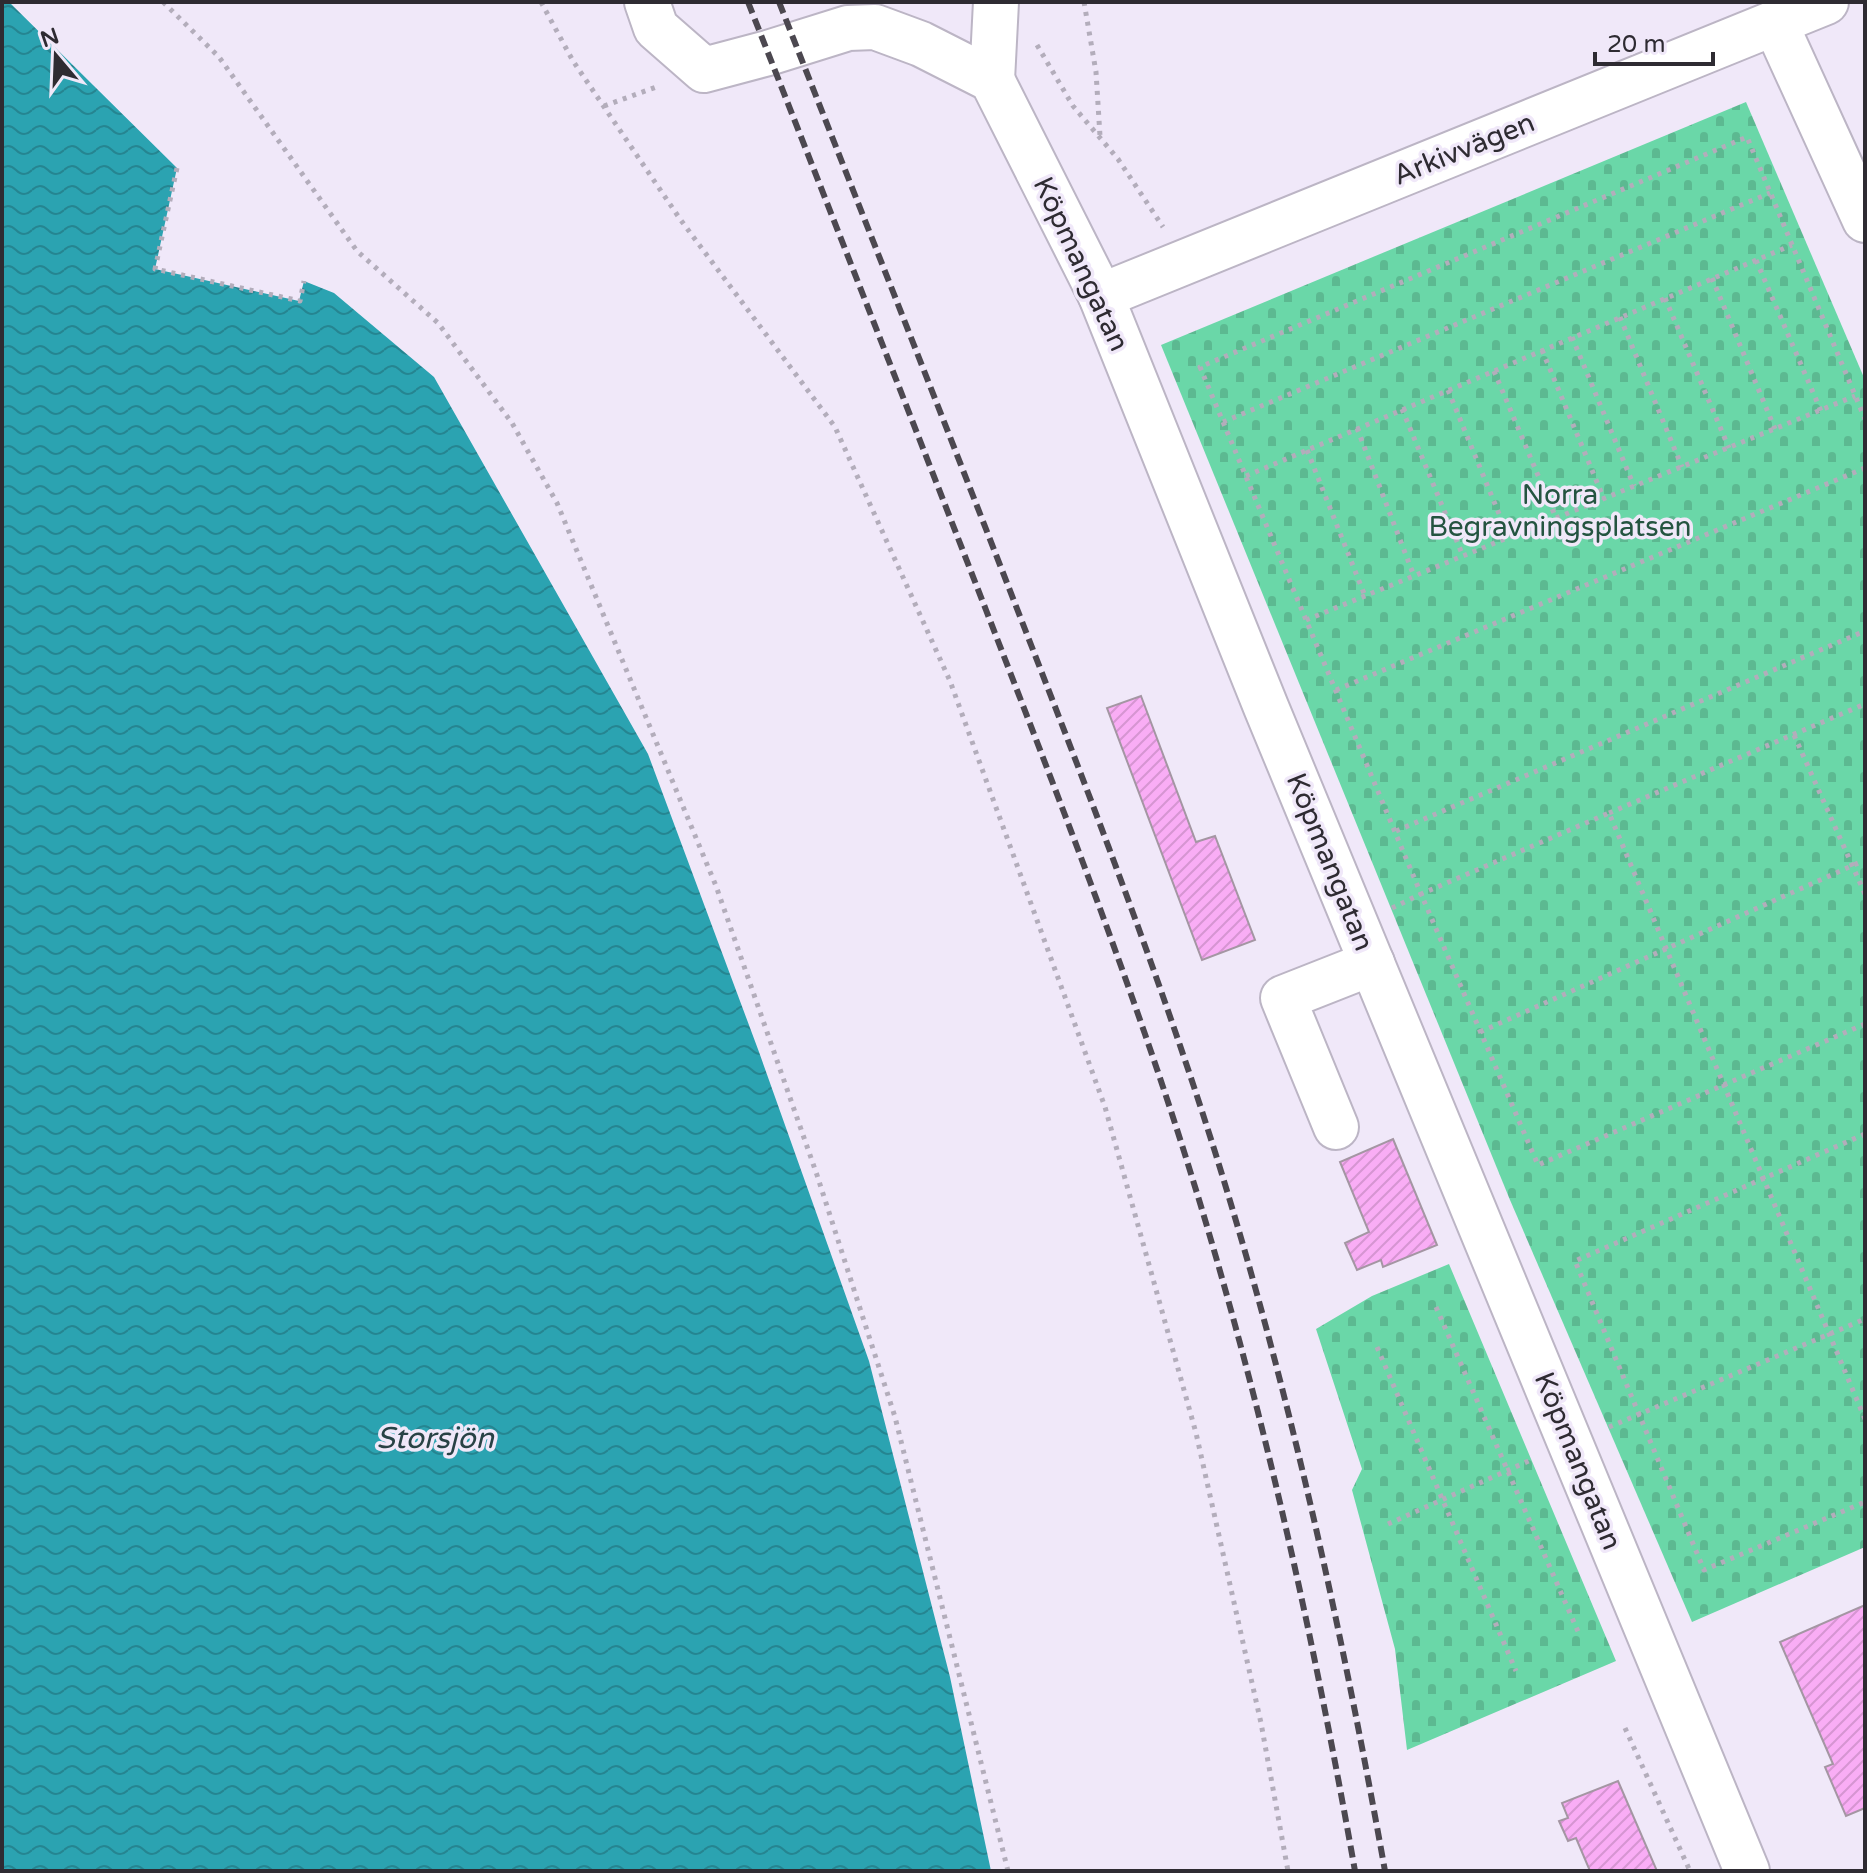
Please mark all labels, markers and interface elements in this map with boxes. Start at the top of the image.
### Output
north arrow [16,16,96,96]
scale bar [1595,16,1713,66]
text: N [37,23,62,53]
text: 20 m [1607,30,1665,59]
street label: Arkivvägen [1388,105,1540,193]
street label: Köpmangatan [1026,171,1136,357]
park label: Norra Begravningsplatsen [1428,478,1692,544]
street label: Köpmangatan [1279,768,1381,956]
street label: Köpmangatan [1527,1367,1629,1555]
water label: Storsjön [376,1420,494,1457]

